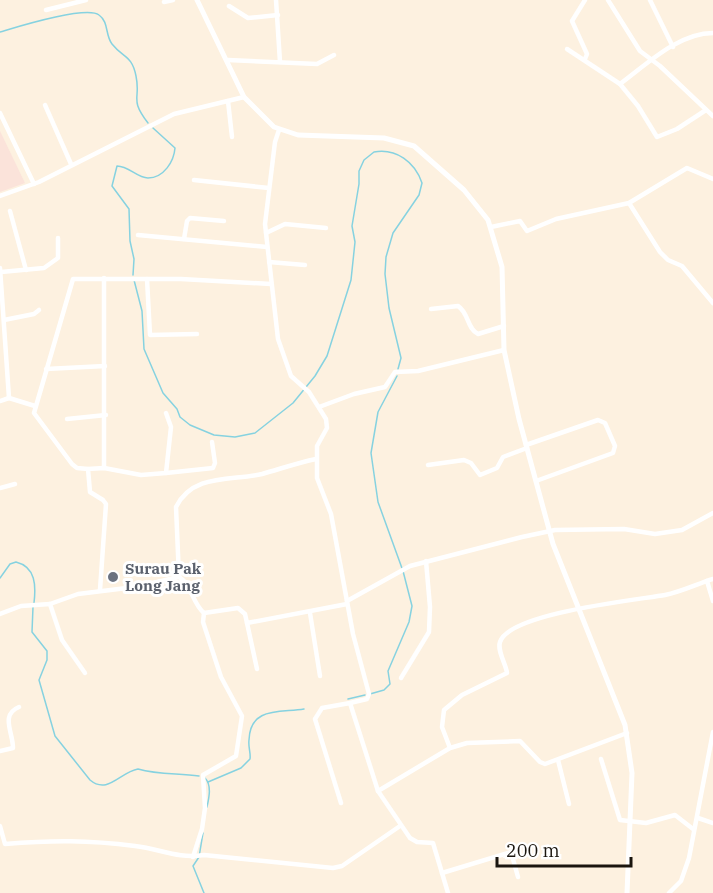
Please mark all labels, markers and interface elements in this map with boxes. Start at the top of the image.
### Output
place label: Surau Pak Long Jang [125,559,202,595]
marker: Surau Pak Long Jang [106,570,120,584]
scale bar [497,830,630,868]
text: 200 m [506,839,560,862]

